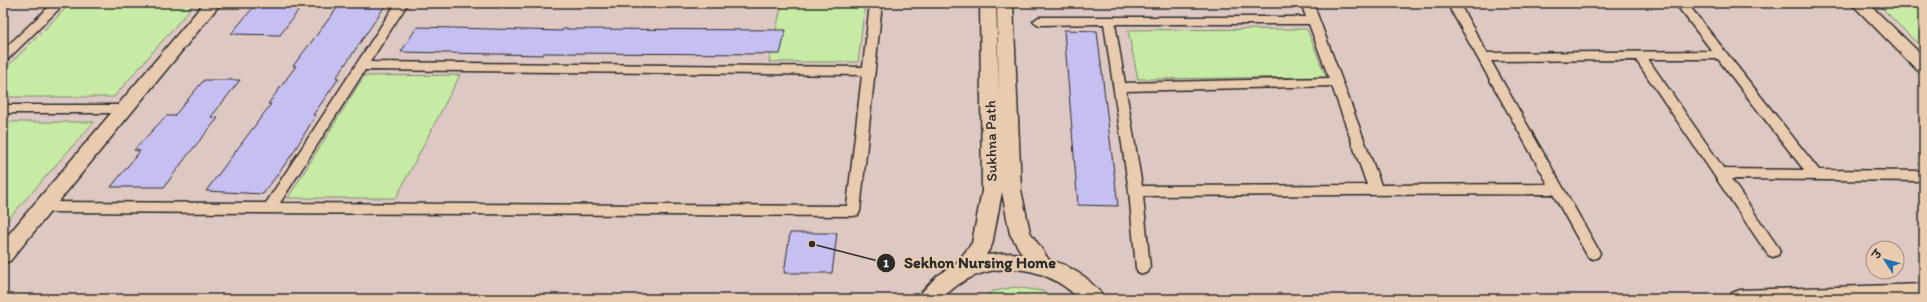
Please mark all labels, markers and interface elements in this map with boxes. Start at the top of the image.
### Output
street label: Sukhna Path [981,100,1001,182]
north arrow [1865,240,1905,280]
text: उ [1869,246,1886,262]
callout: Sekhon Nursing Home [876,249,1064,277]
text: Sekhon Nursing Home [904,253,1056,273]
text: 1 [883,256,889,270]

